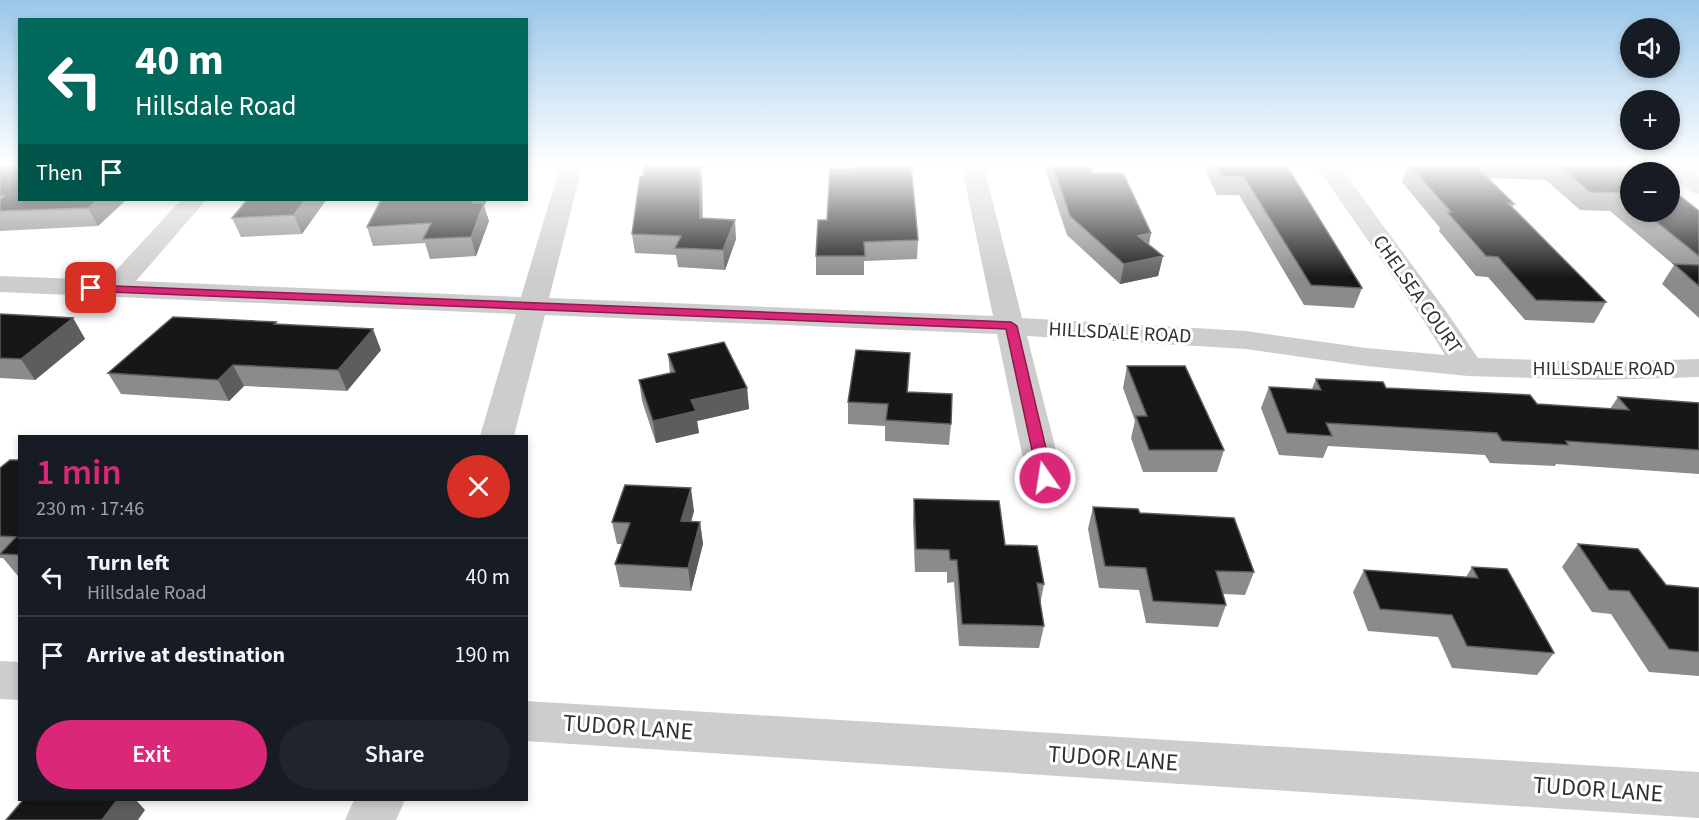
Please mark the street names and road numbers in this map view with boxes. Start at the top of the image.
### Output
street label: CHELSEA COURT [1366,230,1469,360]
street label: HILLSDALE ROAD [1048,315,1192,351]
street label: HILLSDALE ROAD [1533,355,1675,383]
street label: TUDOR LANE [562,705,694,750]
street label: TUDOR LANE [1047,736,1179,781]
street label: TUDOR LANE [1532,767,1664,812]

